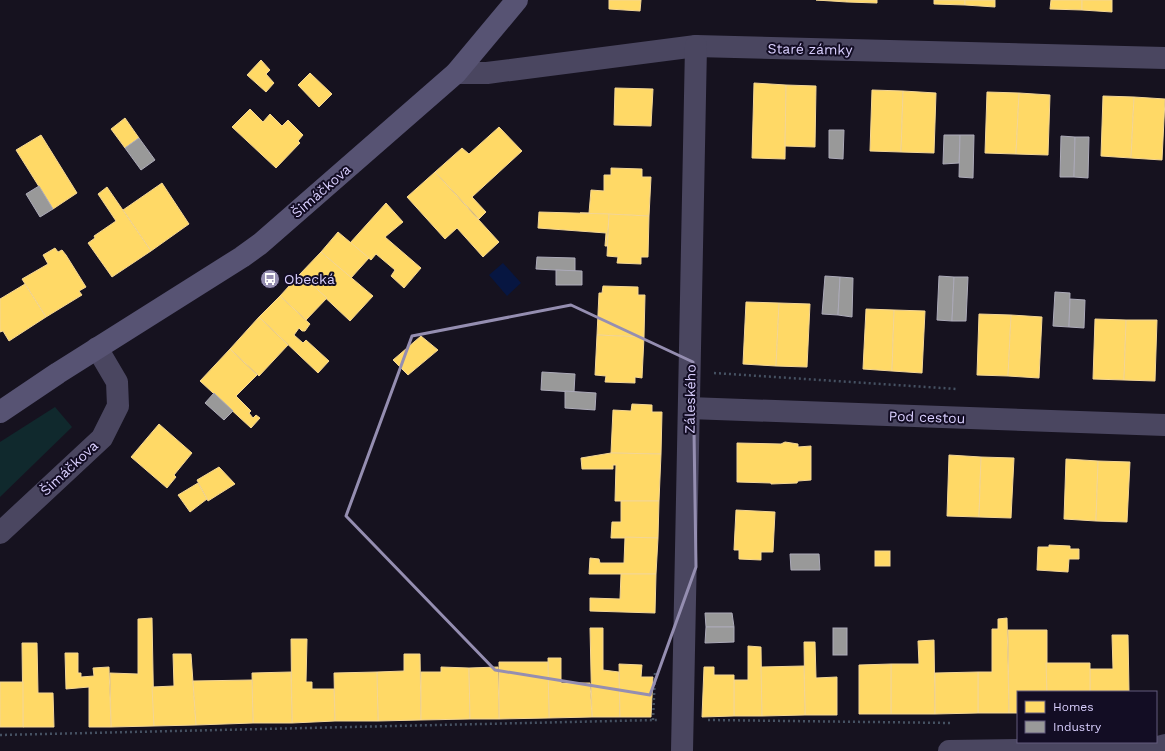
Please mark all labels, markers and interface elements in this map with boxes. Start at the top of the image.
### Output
street label: Staré zámky [767,40,853,58]
street label: Šimáčkova [288,161,354,221]
bus stop icon: Obecká [259,268,281,290]
place label: Obecká [284,271,335,287]
street label: Záleského [681,364,699,434]
street label: Pod cestou [888,408,966,426]
street label: Šimáčkova [37,437,101,499]
legend [1017,691,1157,743]
text: Homes [1053,700,1094,714]
text: Industry [1053,720,1102,734]

